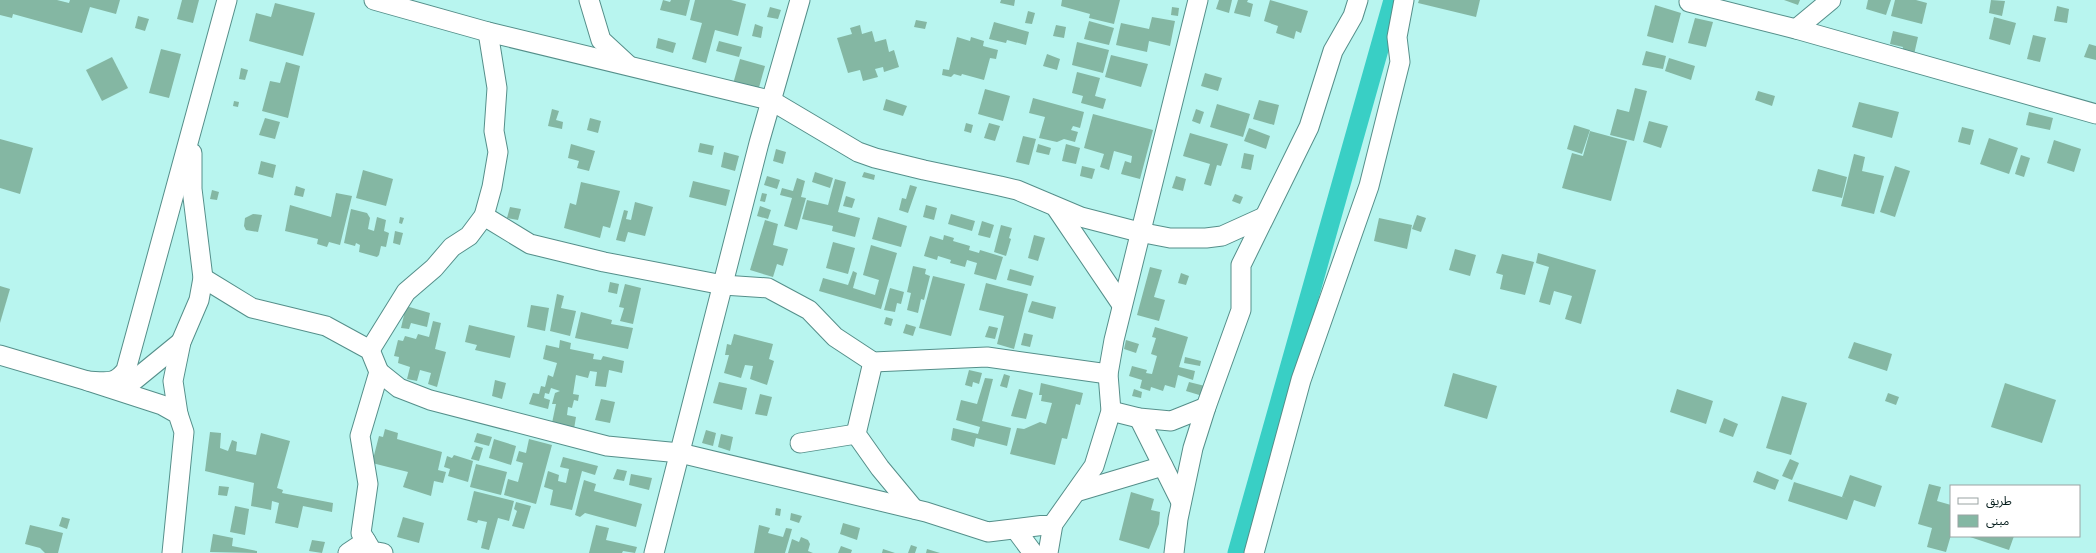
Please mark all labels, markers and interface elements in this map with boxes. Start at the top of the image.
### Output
legend [1950,485,2080,537]
text: طريق [1986,494,2012,509]
text: مبنى [1986,514,2009,528]

